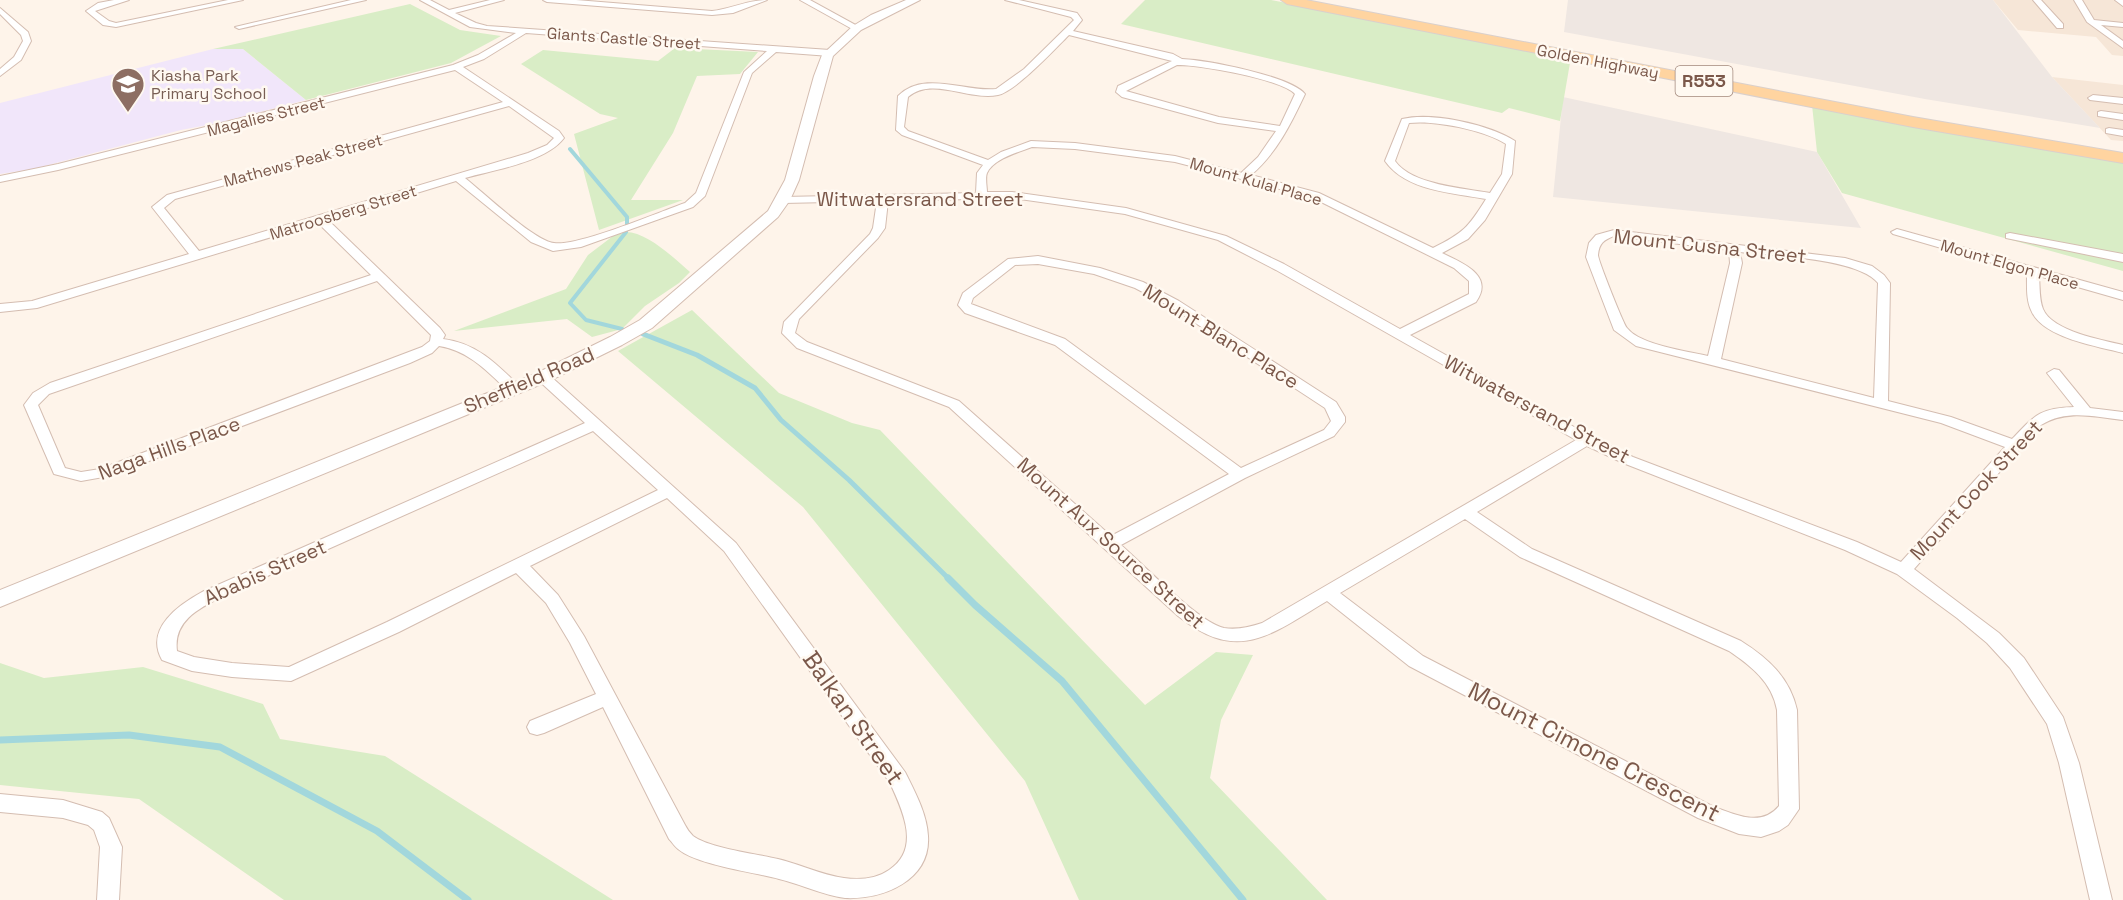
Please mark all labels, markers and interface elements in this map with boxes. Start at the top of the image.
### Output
street label: Giants Castle Street [546,23,702,54]
street label: Golden Highway [1535,39,1661,84]
place label: Kiasha Park Primary School [151,65,266,104]
school or university icon: Kiasha Park Primary School [110,66,146,113]
road number: R553 [1676,66,1732,96]
street label: Magalies Street [205,92,327,141]
street label: Mathews Peak Street [221,129,385,192]
street label: Mount Kulal Place [1187,153,1324,210]
street label: Matroosberg Street [267,180,419,245]
street label: Witwatersrand Street [817,186,1023,212]
street label: Mount Cusna Street [1612,223,1808,269]
street label: Mount Elgon Place [1938,235,2082,294]
street label: Mount Blanc Place [1138,278,1304,394]
street label: Sheffield Road [460,341,598,419]
street label: Witwatersrand Street [1440,349,1634,469]
street label: Naga Hills Place [94,410,244,486]
street label: Mount Cook Street [1904,414,2048,566]
street label: Mount Aux Source Street [1012,452,1210,634]
street label: Ababis Street [200,533,330,611]
street label: Balkan Street [796,645,911,791]
street label: Mount Cimone Crescent [1463,675,1725,829]

